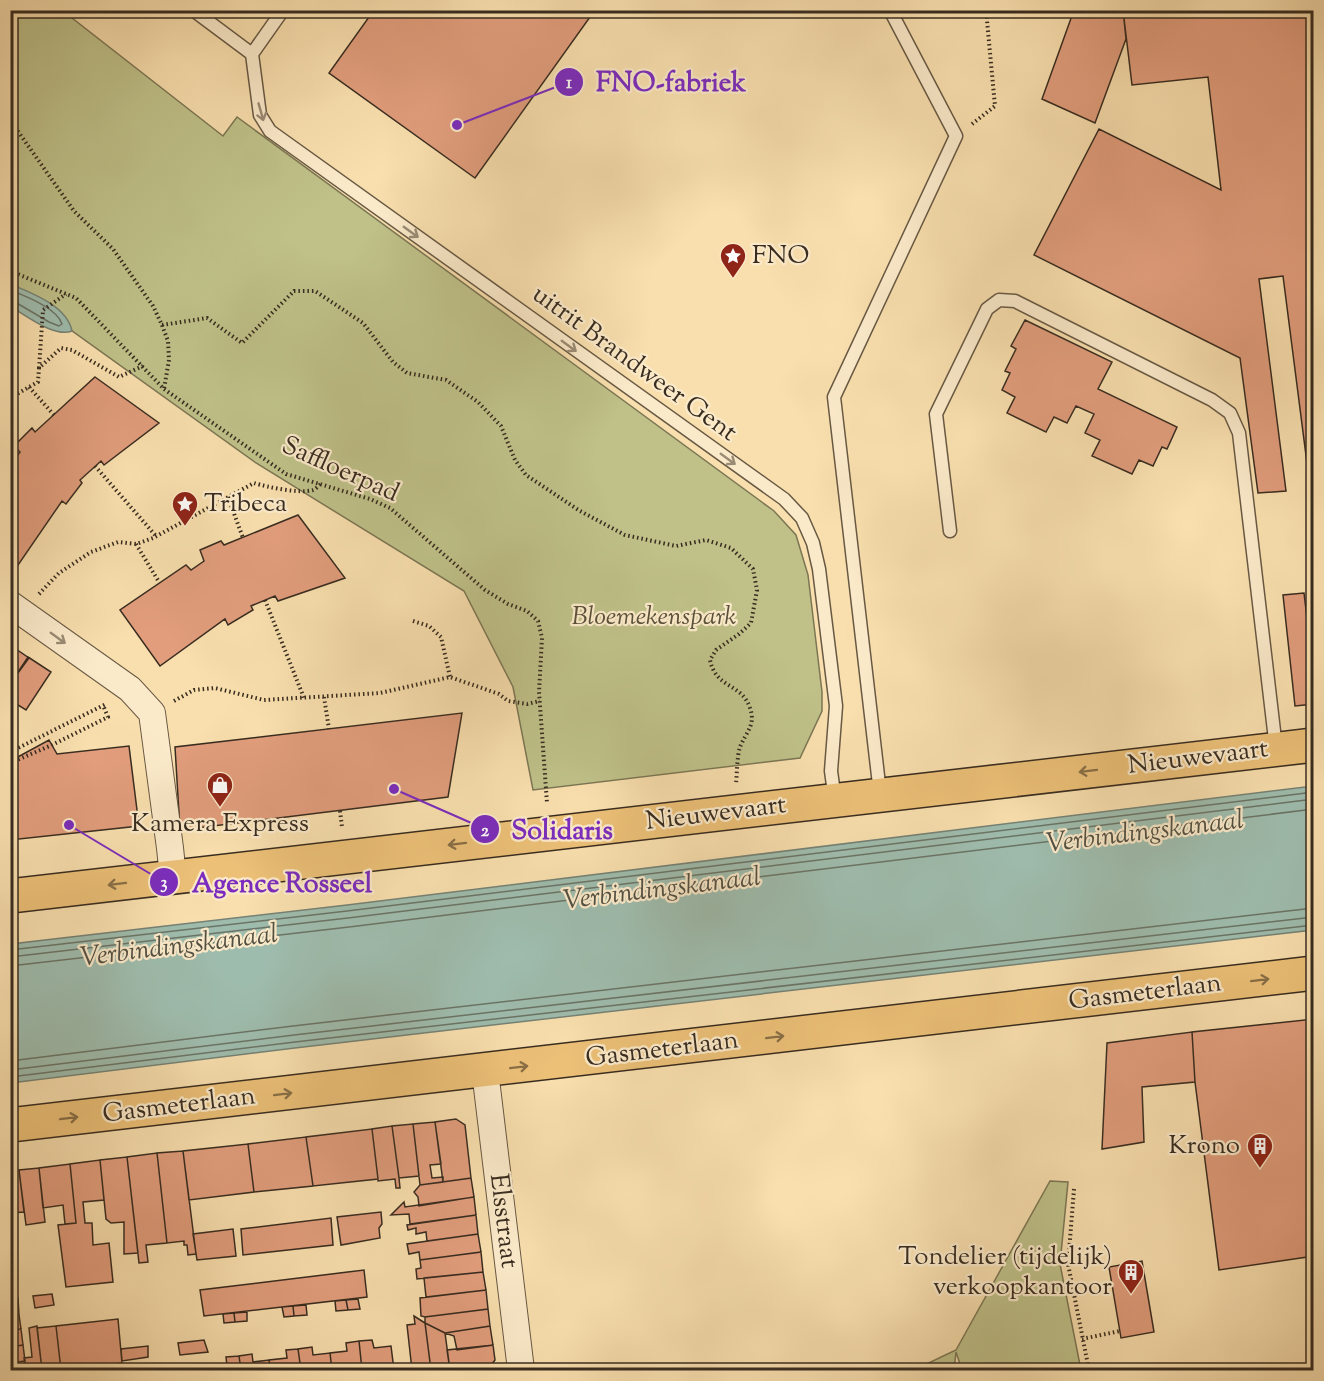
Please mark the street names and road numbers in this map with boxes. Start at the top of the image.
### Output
street label: uitrit Brandweer Gent [524,277,744,451]
street label: Saffloerpad [275,428,405,512]
street label: Nieuwevaart [1126,731,1270,785]
street label: Nieuwevaart [644,787,788,841]
street label: Gasmeterlaan [1066,965,1224,1021]
street label: Gasmeterlaan [583,1022,741,1078]
street label: Gasmeterlaan [100,1078,258,1134]
street label: Elsstraat [479,1172,527,1270]

